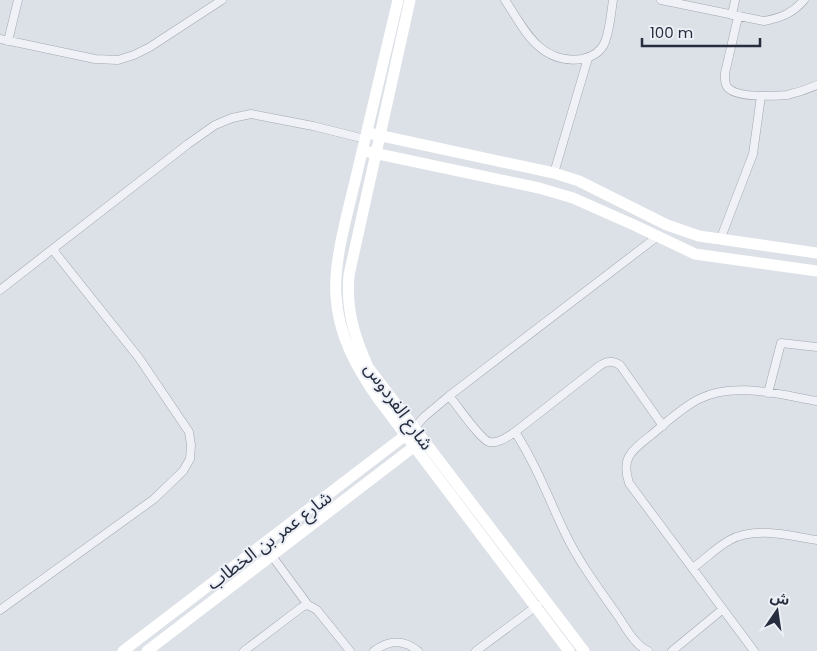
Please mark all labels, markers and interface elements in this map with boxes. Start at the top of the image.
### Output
scale bar [642,15,760,47]
text: 100 m [650,22,693,43]
street label: شارع الفردوس [357,357,439,456]
street label: شارع عمر بن الخطاب [201,485,338,597]
north arrow [752,586,802,636]
text: ش [768,586,792,610]

